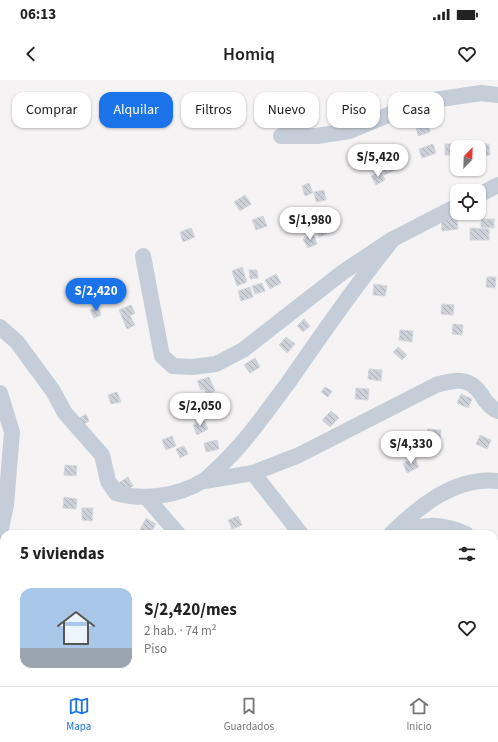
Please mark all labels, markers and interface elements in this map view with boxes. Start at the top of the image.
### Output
text: 06:13 [20,4,56,25]
text: Homiq [223,42,275,67]
icon: back [20,43,42,65]
icon: heart [456,43,478,65]
chip: Comprar [12,92,91,128]
chip: Alquilar [99,92,173,128]
chip: Filtros [181,92,246,128]
chip: Nuevo [254,92,319,128]
chip: Piso [327,92,380,128]
chip: Casa [388,92,444,128]
north arrow [450,140,486,176]
map controls [450,140,486,220]
pin: S/5,420 [341,144,415,178]
text: S/5,420 [357,148,400,166]
button: locate [450,184,486,220]
pin: S/1,980 [273,207,347,241]
text: S/1,980 [289,211,332,229]
pin: S/2,420 [59,278,133,312]
text: S/2,420 [75,282,118,300]
pin: S/2,050 [163,393,237,427]
text: S/2,050 [179,397,222,415]
pin: S/4,330 [374,431,448,465]
text: S/4,330 [390,435,433,453]
text: 5 viviendas [20,542,104,566]
icon: filters [456,543,478,565]
text: S/2,420/mes [144,598,237,622]
icon: home [52,604,100,652]
icon: heart [456,617,478,639]
text: 2 hab. · 74 m² [144,622,217,640]
text: Piso [144,640,167,658]
tab: Mapa [66,695,91,734]
tab: Guardados [224,695,274,734]
tab: Inicio [406,695,432,734]

